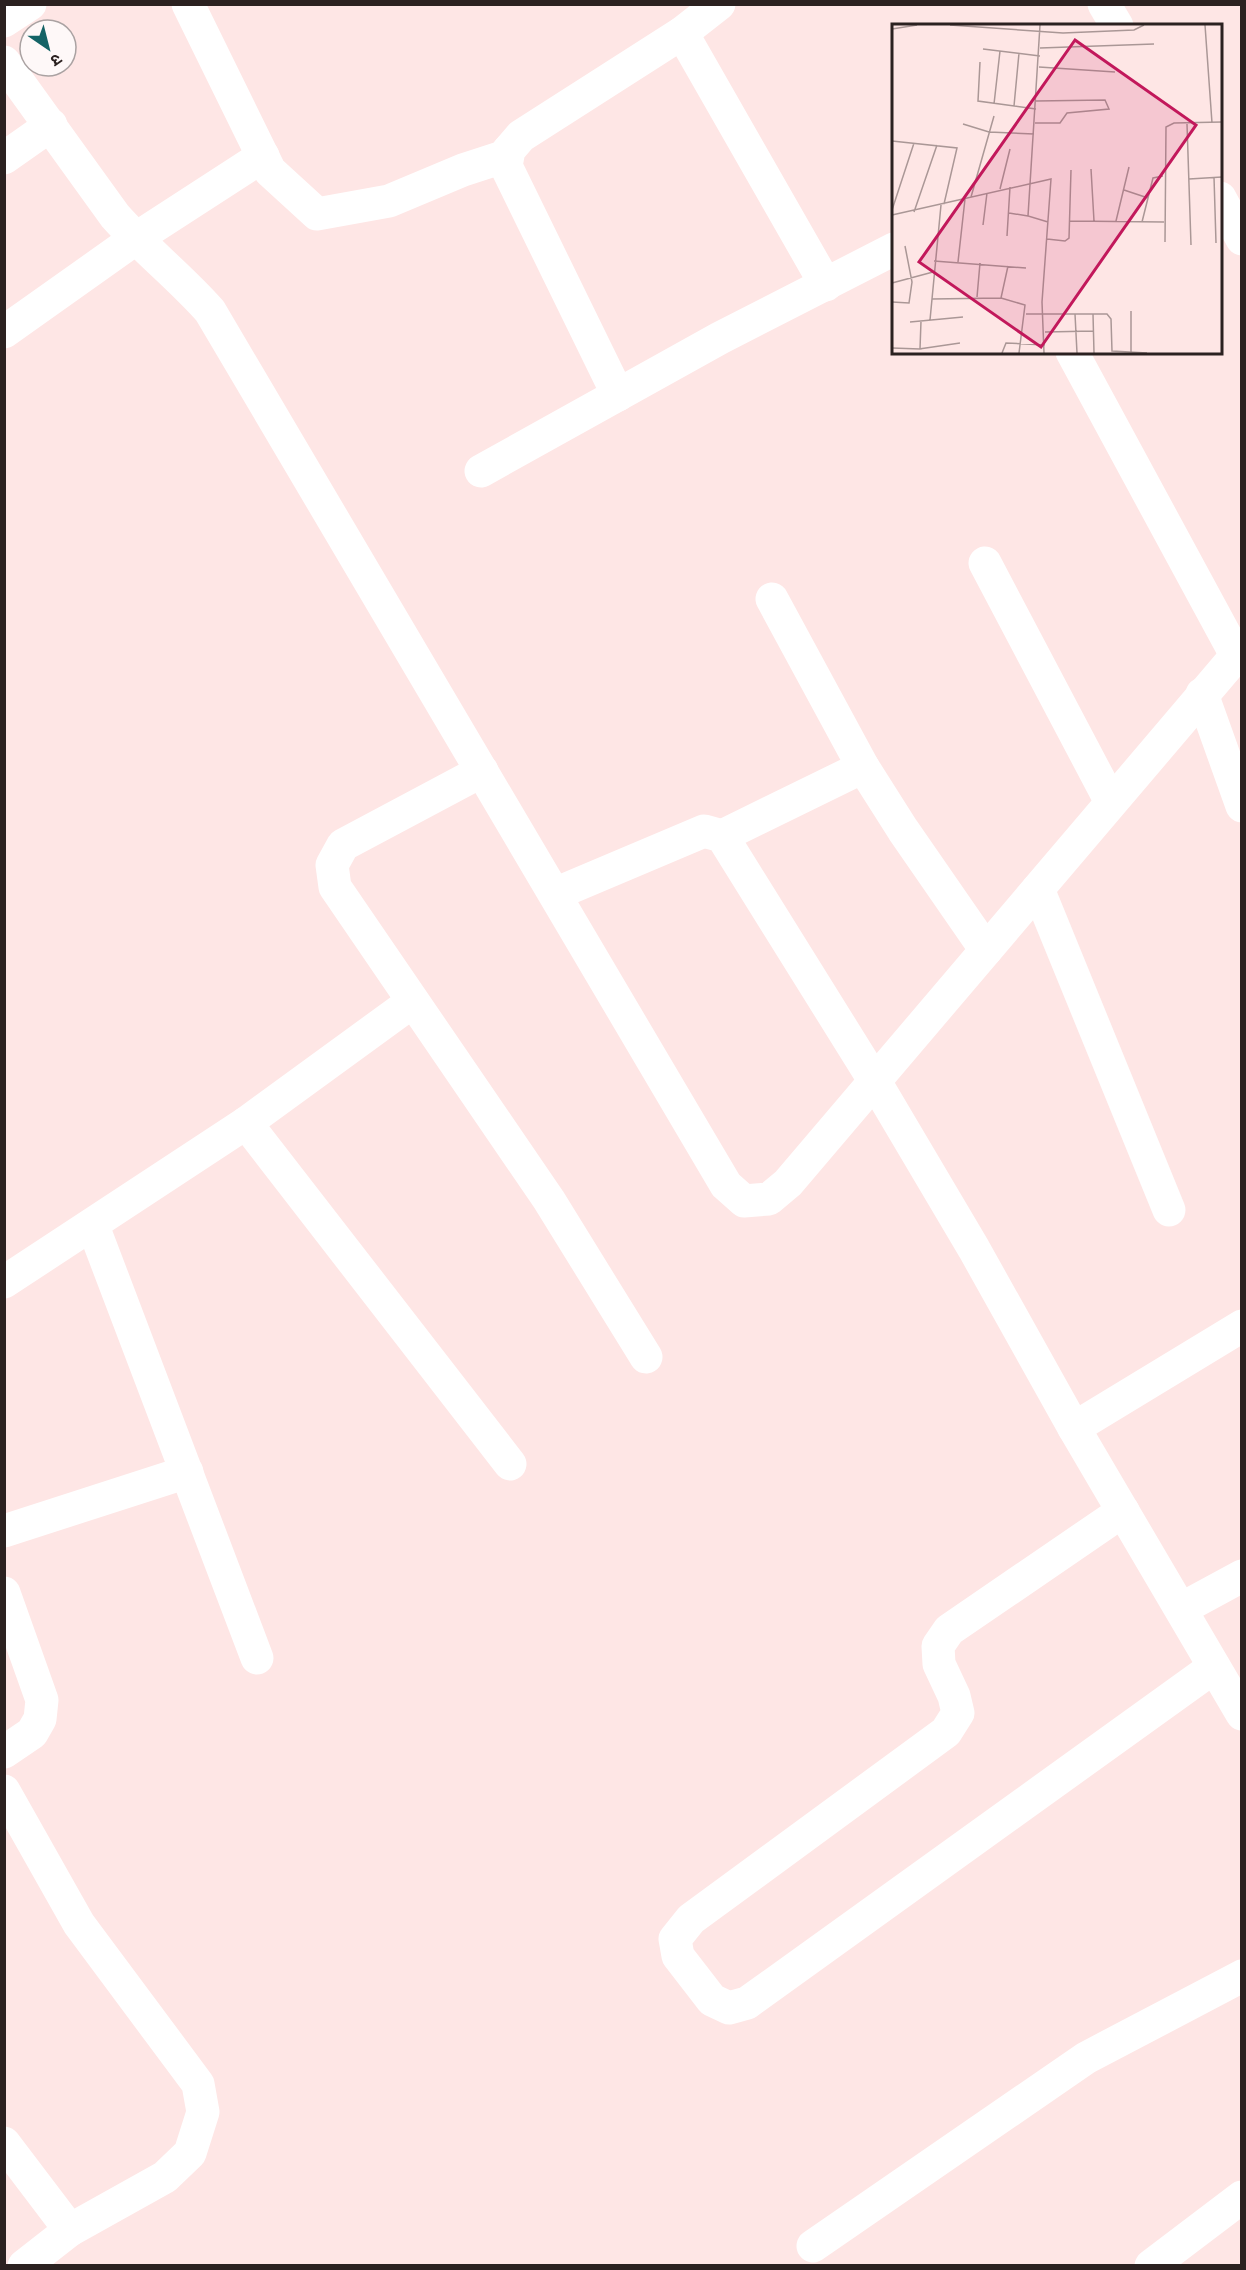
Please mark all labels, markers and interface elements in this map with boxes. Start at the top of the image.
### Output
north arrow [18,18,78,78]
inset map [892,24,1222,354]
text: उ [47,50,65,70]

